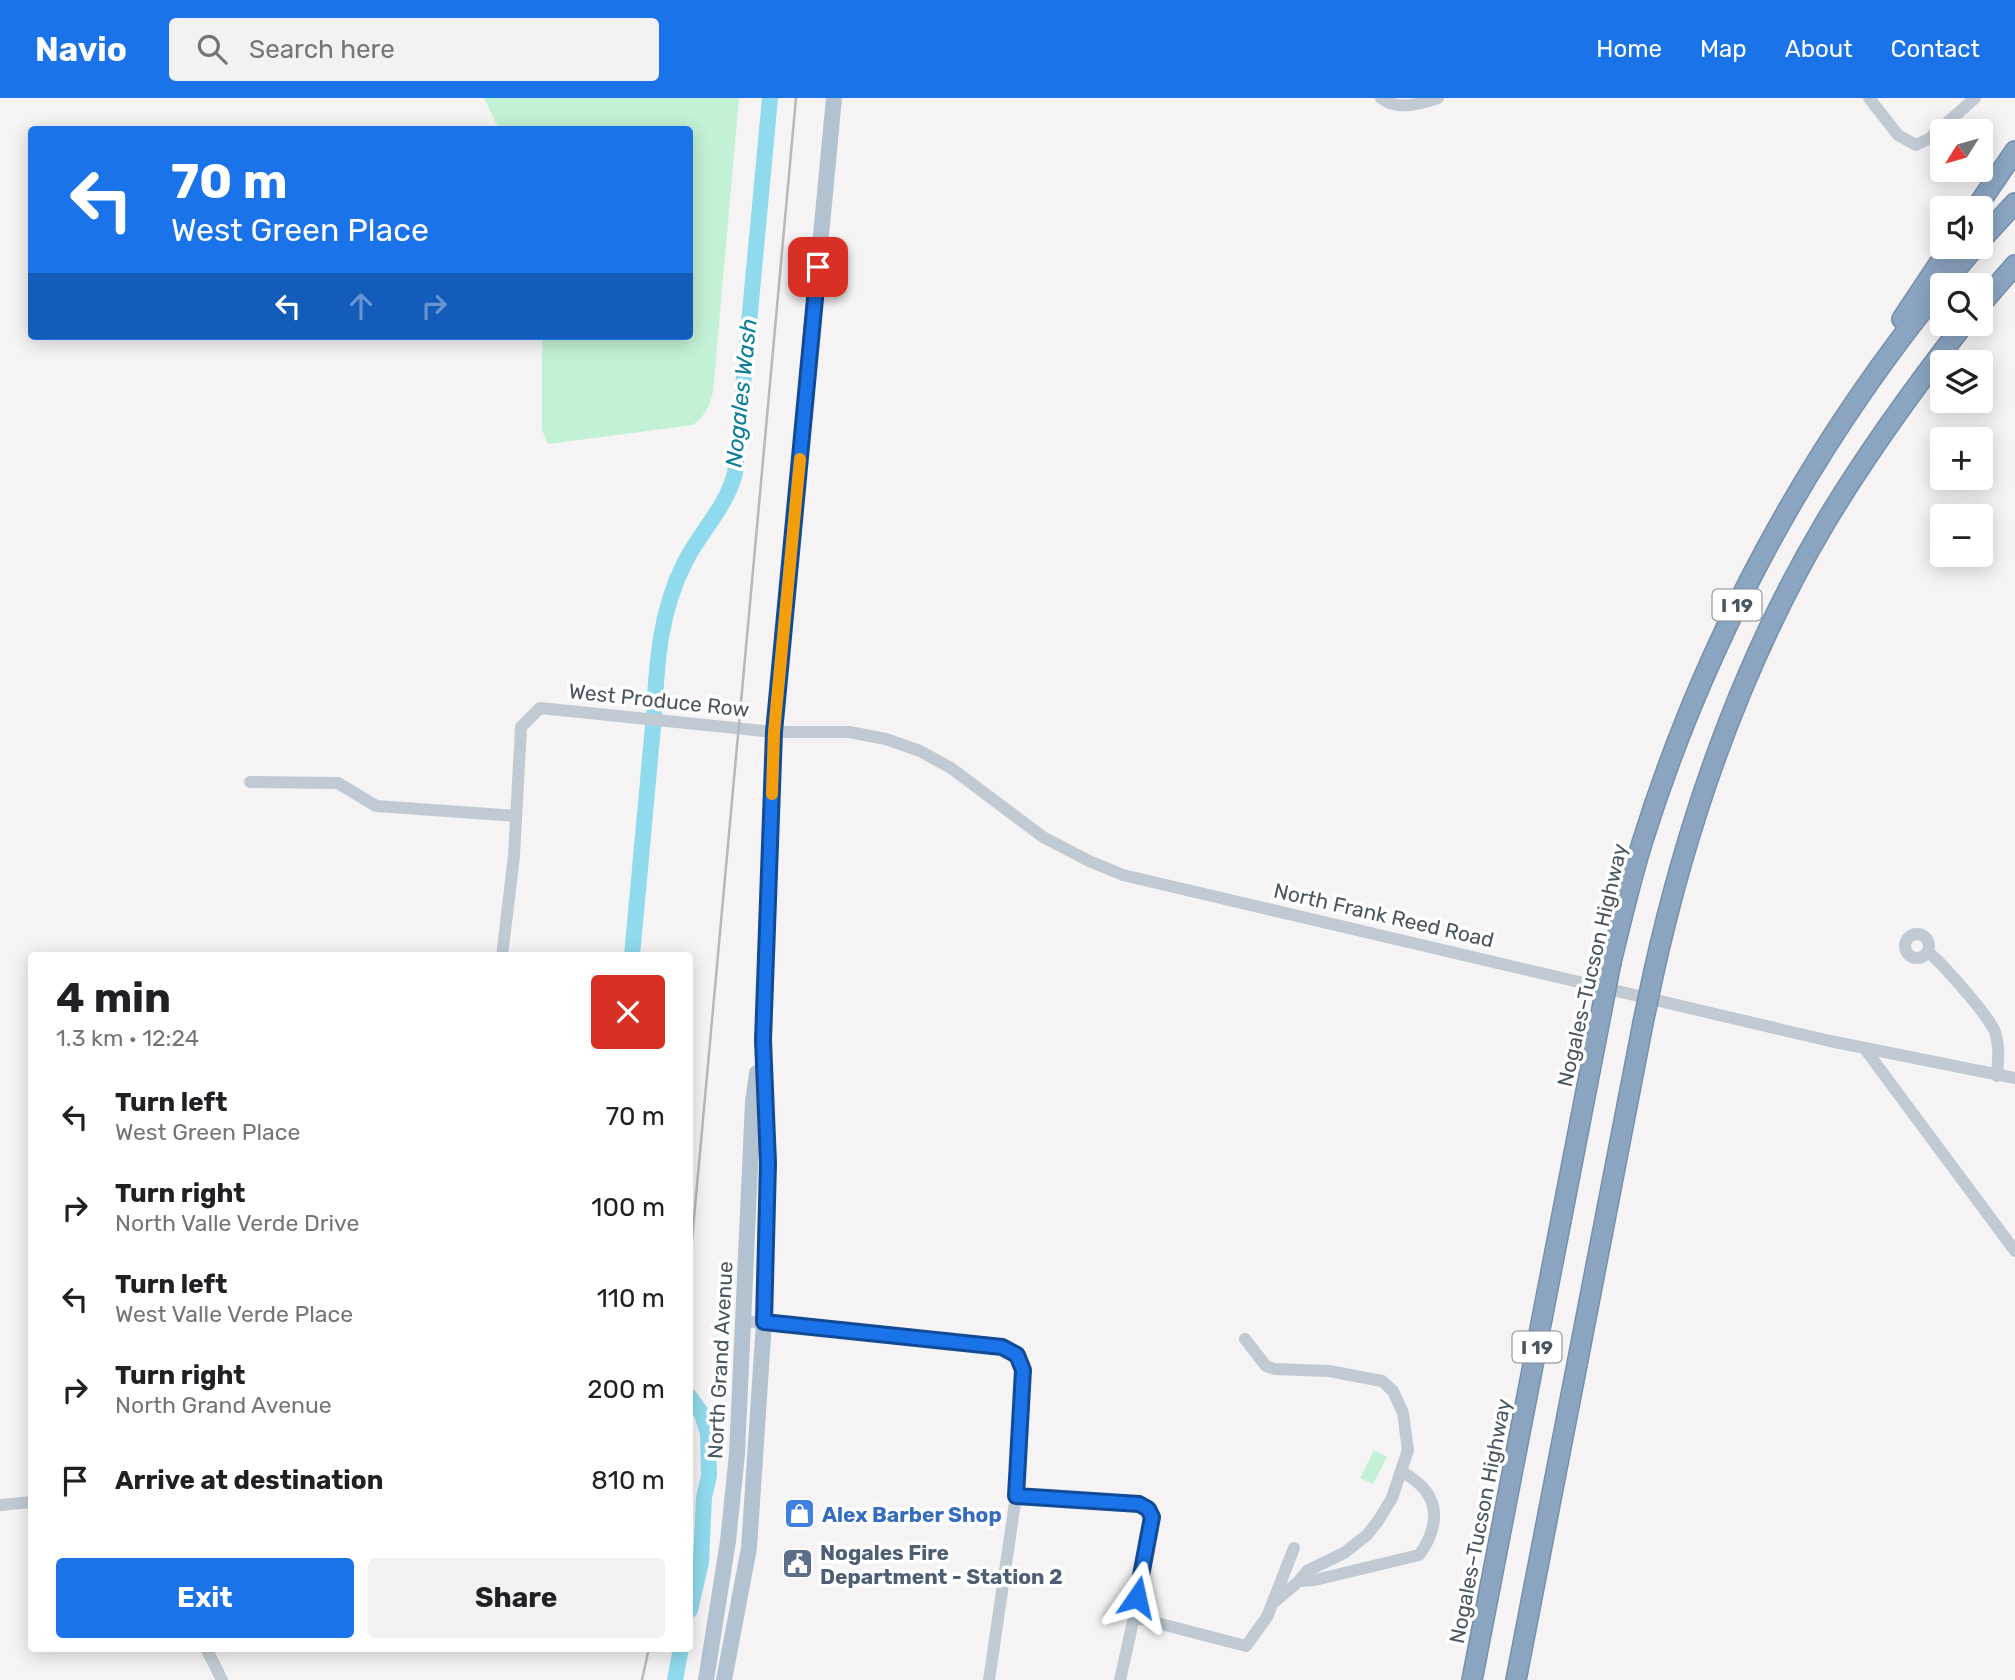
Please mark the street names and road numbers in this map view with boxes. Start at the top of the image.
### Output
road number: I 19 [1712,590,1762,620]
street label: West Produce Row [568,678,751,722]
street label: Nogales–Tucson Highway [1552,841,1632,1089]
street label: North Frank Reed Road [1271,877,1497,953]
street label: North Grand Avenue [702,1261,738,1459]
road number: I 19 [1512,1331,1562,1362]
street label: Nogales–Tucson Highway [1444,1396,1516,1646]

